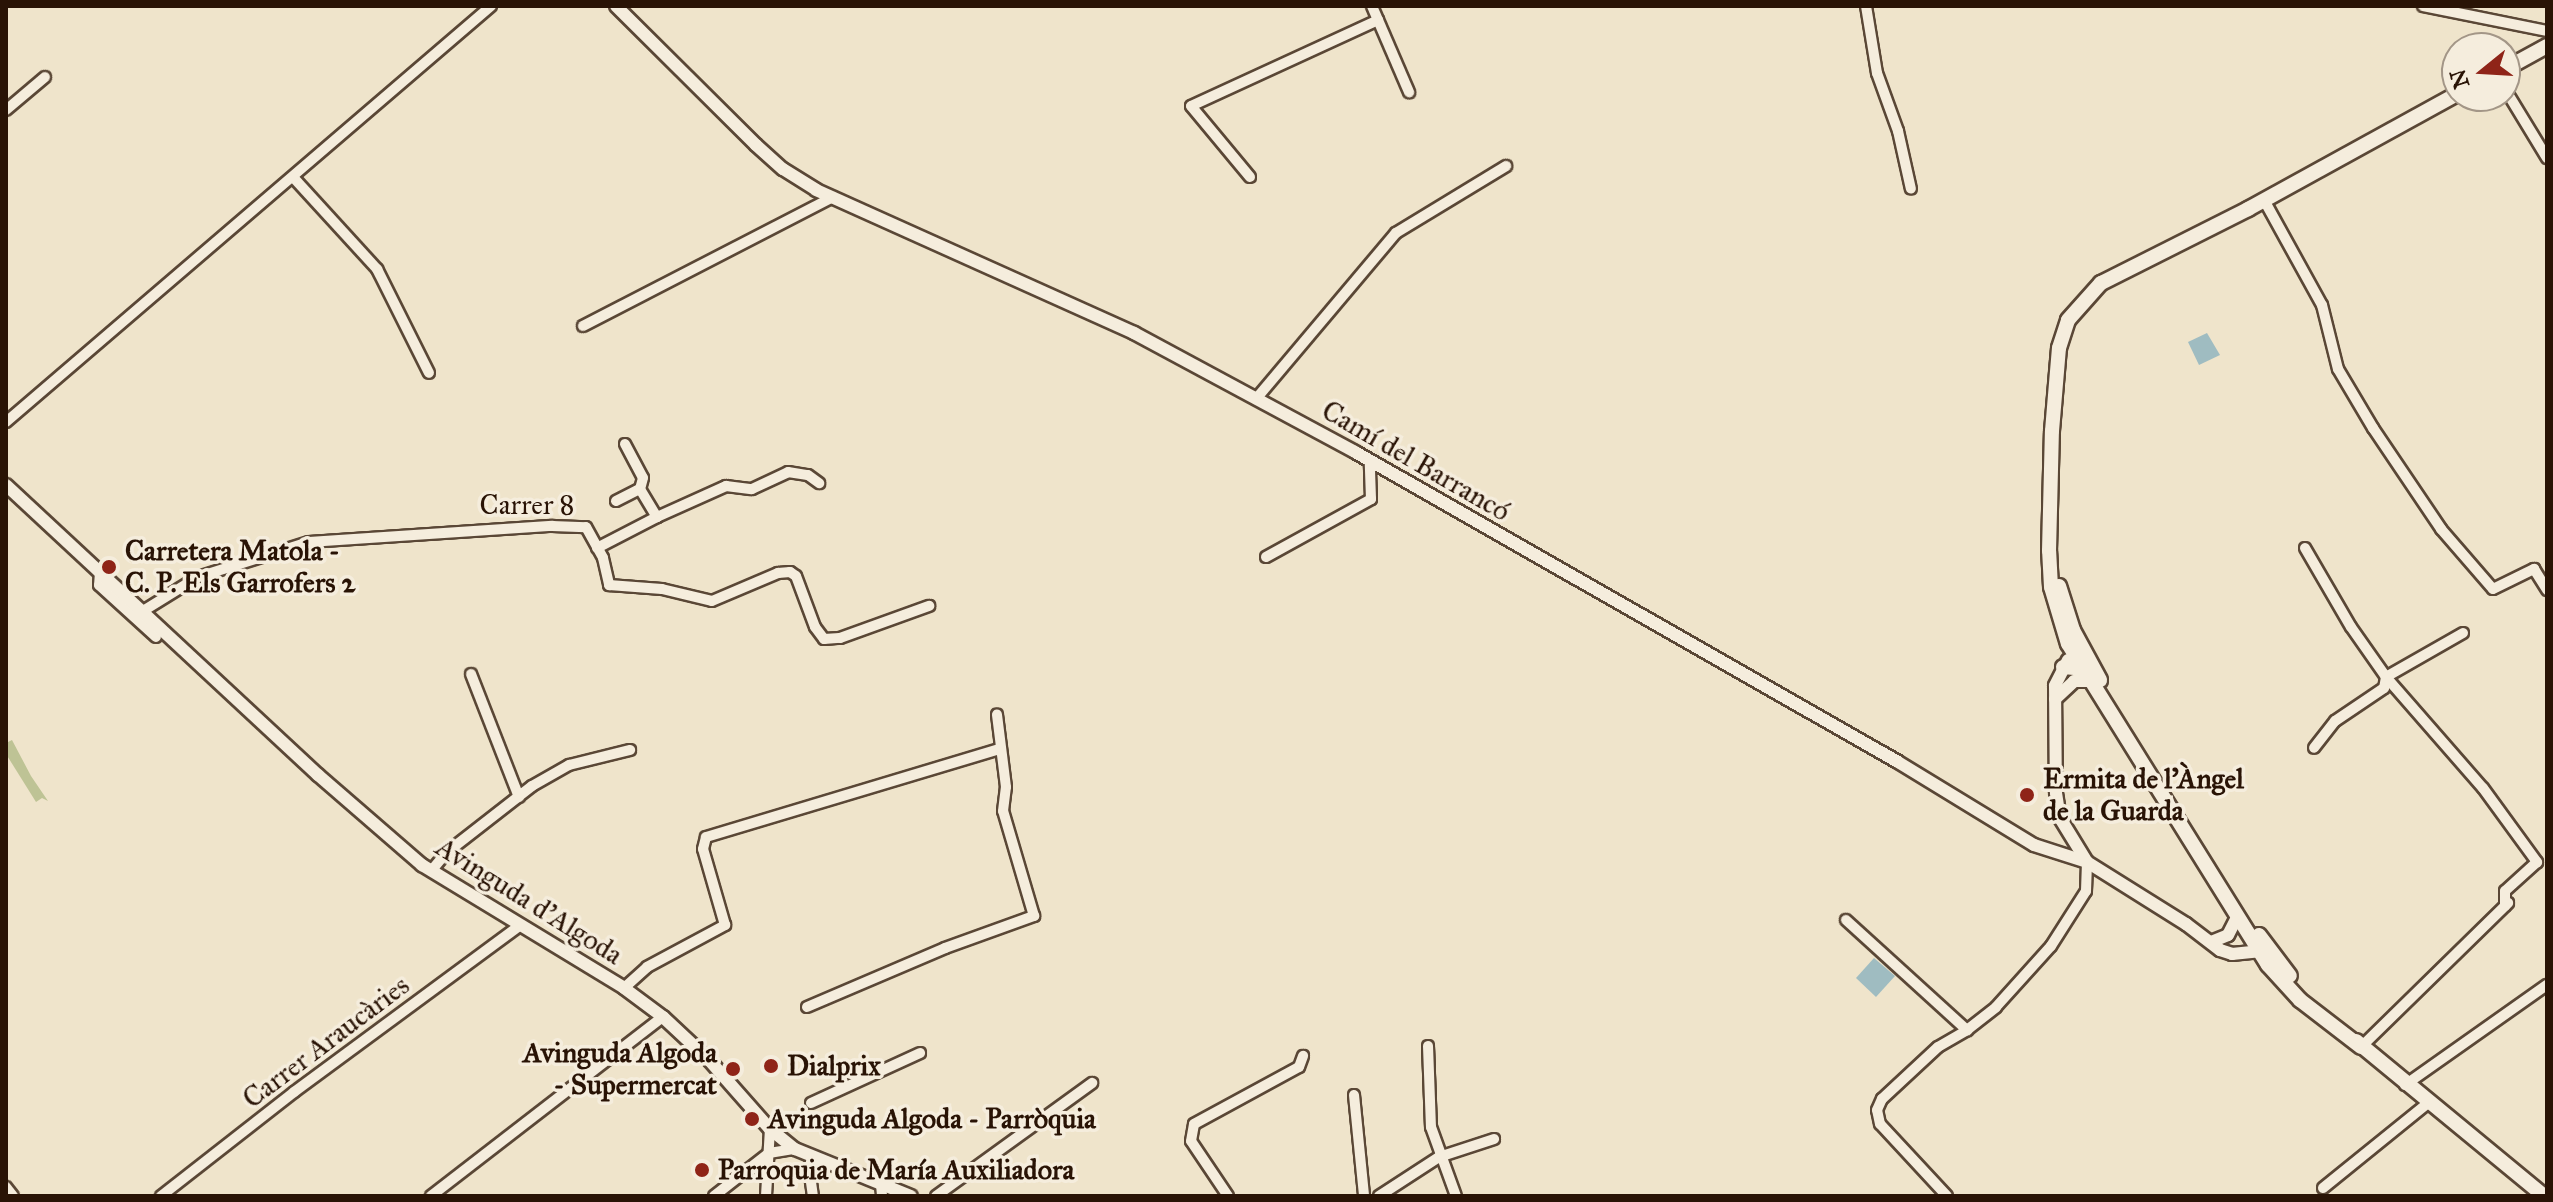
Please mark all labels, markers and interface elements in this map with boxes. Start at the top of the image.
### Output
north arrow [2441,32,2521,112]
text: N [2444,66,2475,92]
street label: Camí del Barrancó [1316,393,1516,529]
street label: Carrer 8 [480,488,574,522]
place label: Carretera Matola - C. P. Els Garrofers 2 [125,534,355,600]
marker: Carretera Matola - C. P. Els Garrofers 2 [100,558,118,576]
place label: Ermita de l'Àngel de la Guarda [2043,762,2244,828]
marker: Ermita de l'Àngel de la Guarda [2018,786,2036,804]
street label: Avinguda d'Algoda [429,830,629,972]
street label: Carrer Araucàries [236,969,416,1115]
place label: Avinguda Algoda - Supermercat [523,1036,717,1102]
place label: Dialprix [787,1049,881,1083]
marker: Dialprix [762,1057,780,1075]
marker: Avinguda Algoda - Supermercat [724,1060,742,1078]
place label: Avinguda Algoda - Parròquia [768,1102,1096,1136]
marker: Avinguda Algoda - Parròquia [743,1110,761,1128]
place label: Parroquia de María Auxiliadora [718,1153,1074,1187]
marker: Parroquia de María Auxiliadora [693,1161,711,1179]

